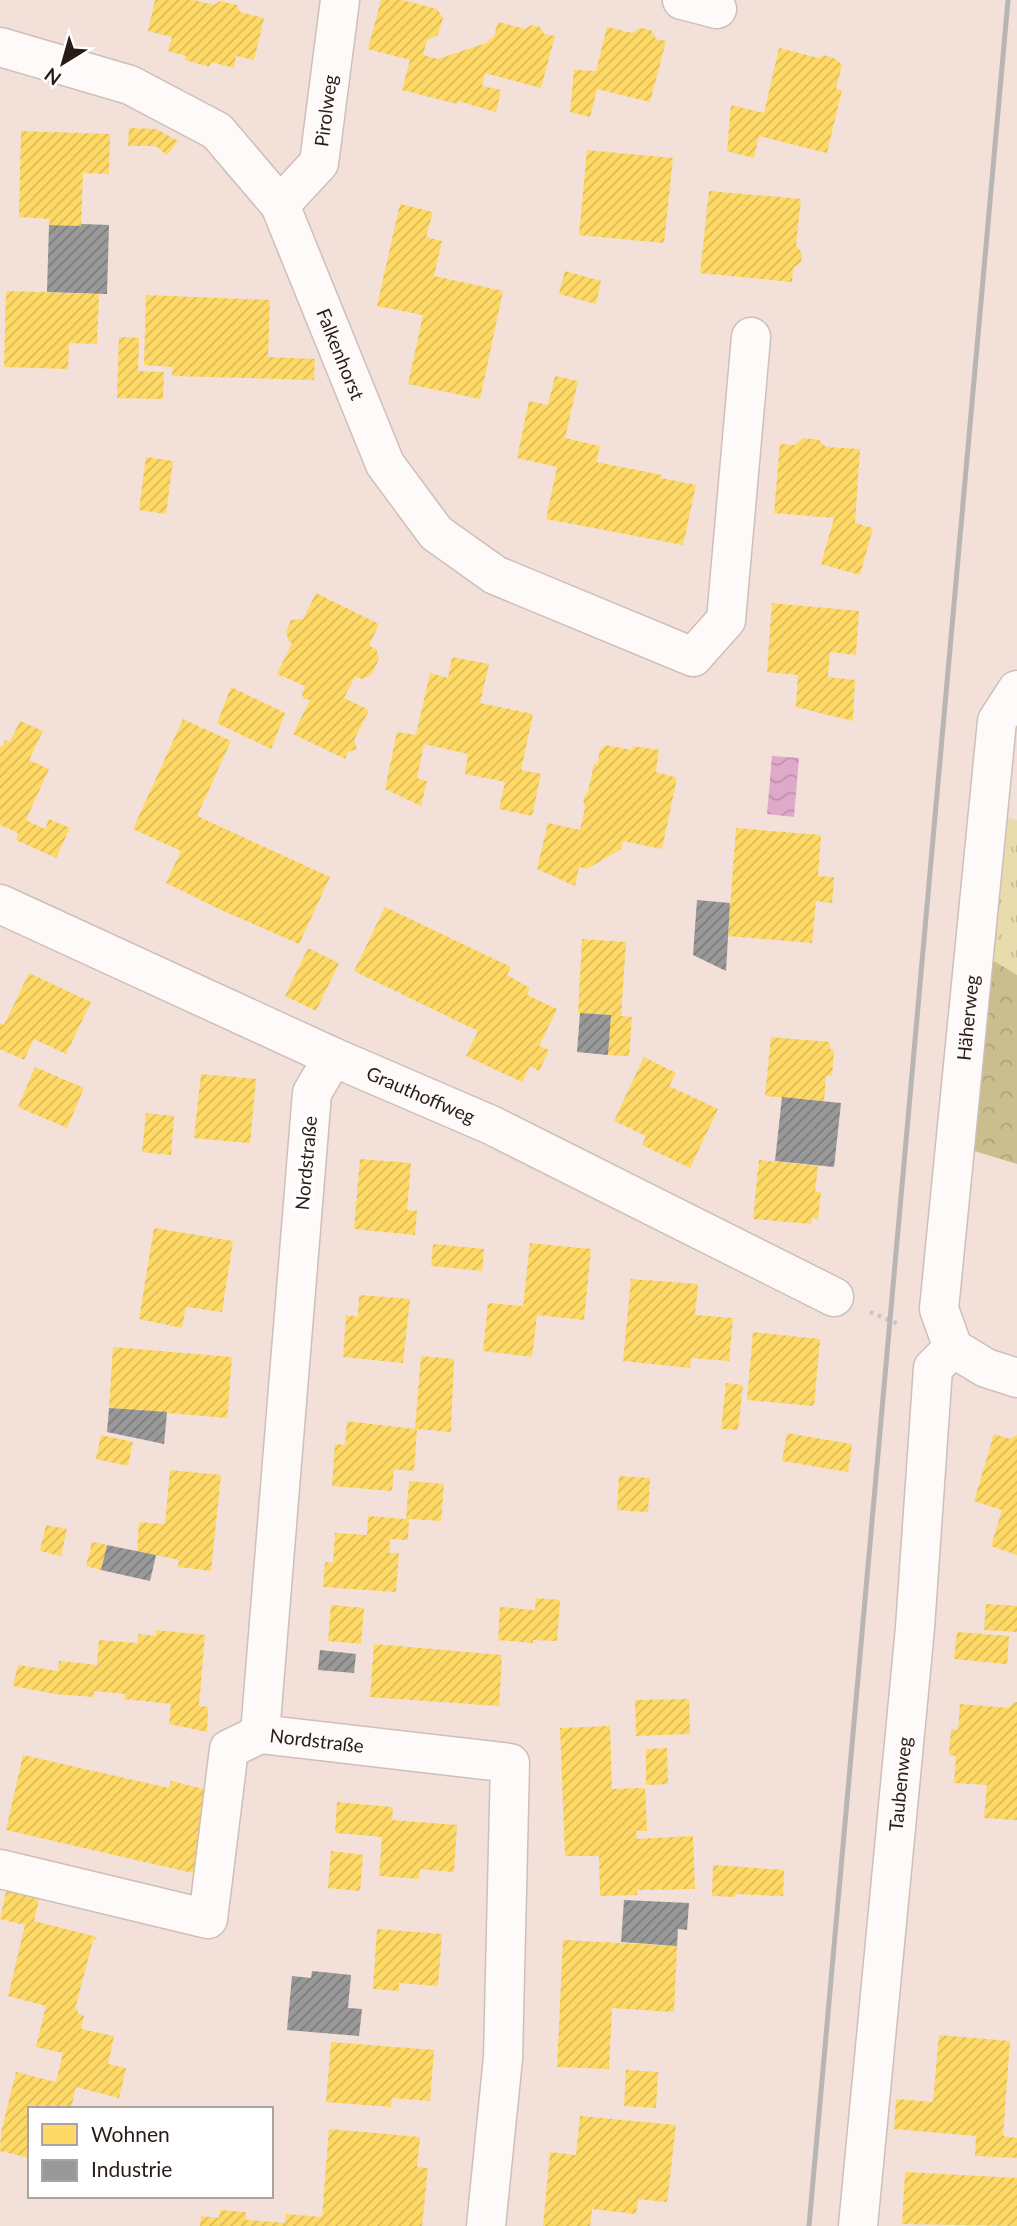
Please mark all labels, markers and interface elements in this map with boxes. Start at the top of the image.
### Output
north arrow [28,28,98,98]
text: N [40,63,65,91]
street label: Pirolweg [309,73,341,148]
street label: Falkenhorst [312,305,370,403]
street label: Häherweg [952,974,983,1062]
street label: Grauthoffweg [363,1061,479,1128]
street label: Nordstraße [290,1115,321,1211]
street label: Nordstraße [269,1723,365,1757]
street label: Taubenweg [884,1735,916,1832]
legend [28,2107,273,2198]
text: Wohnen [91,2121,170,2146]
text: Industrie [91,2156,172,2181]

